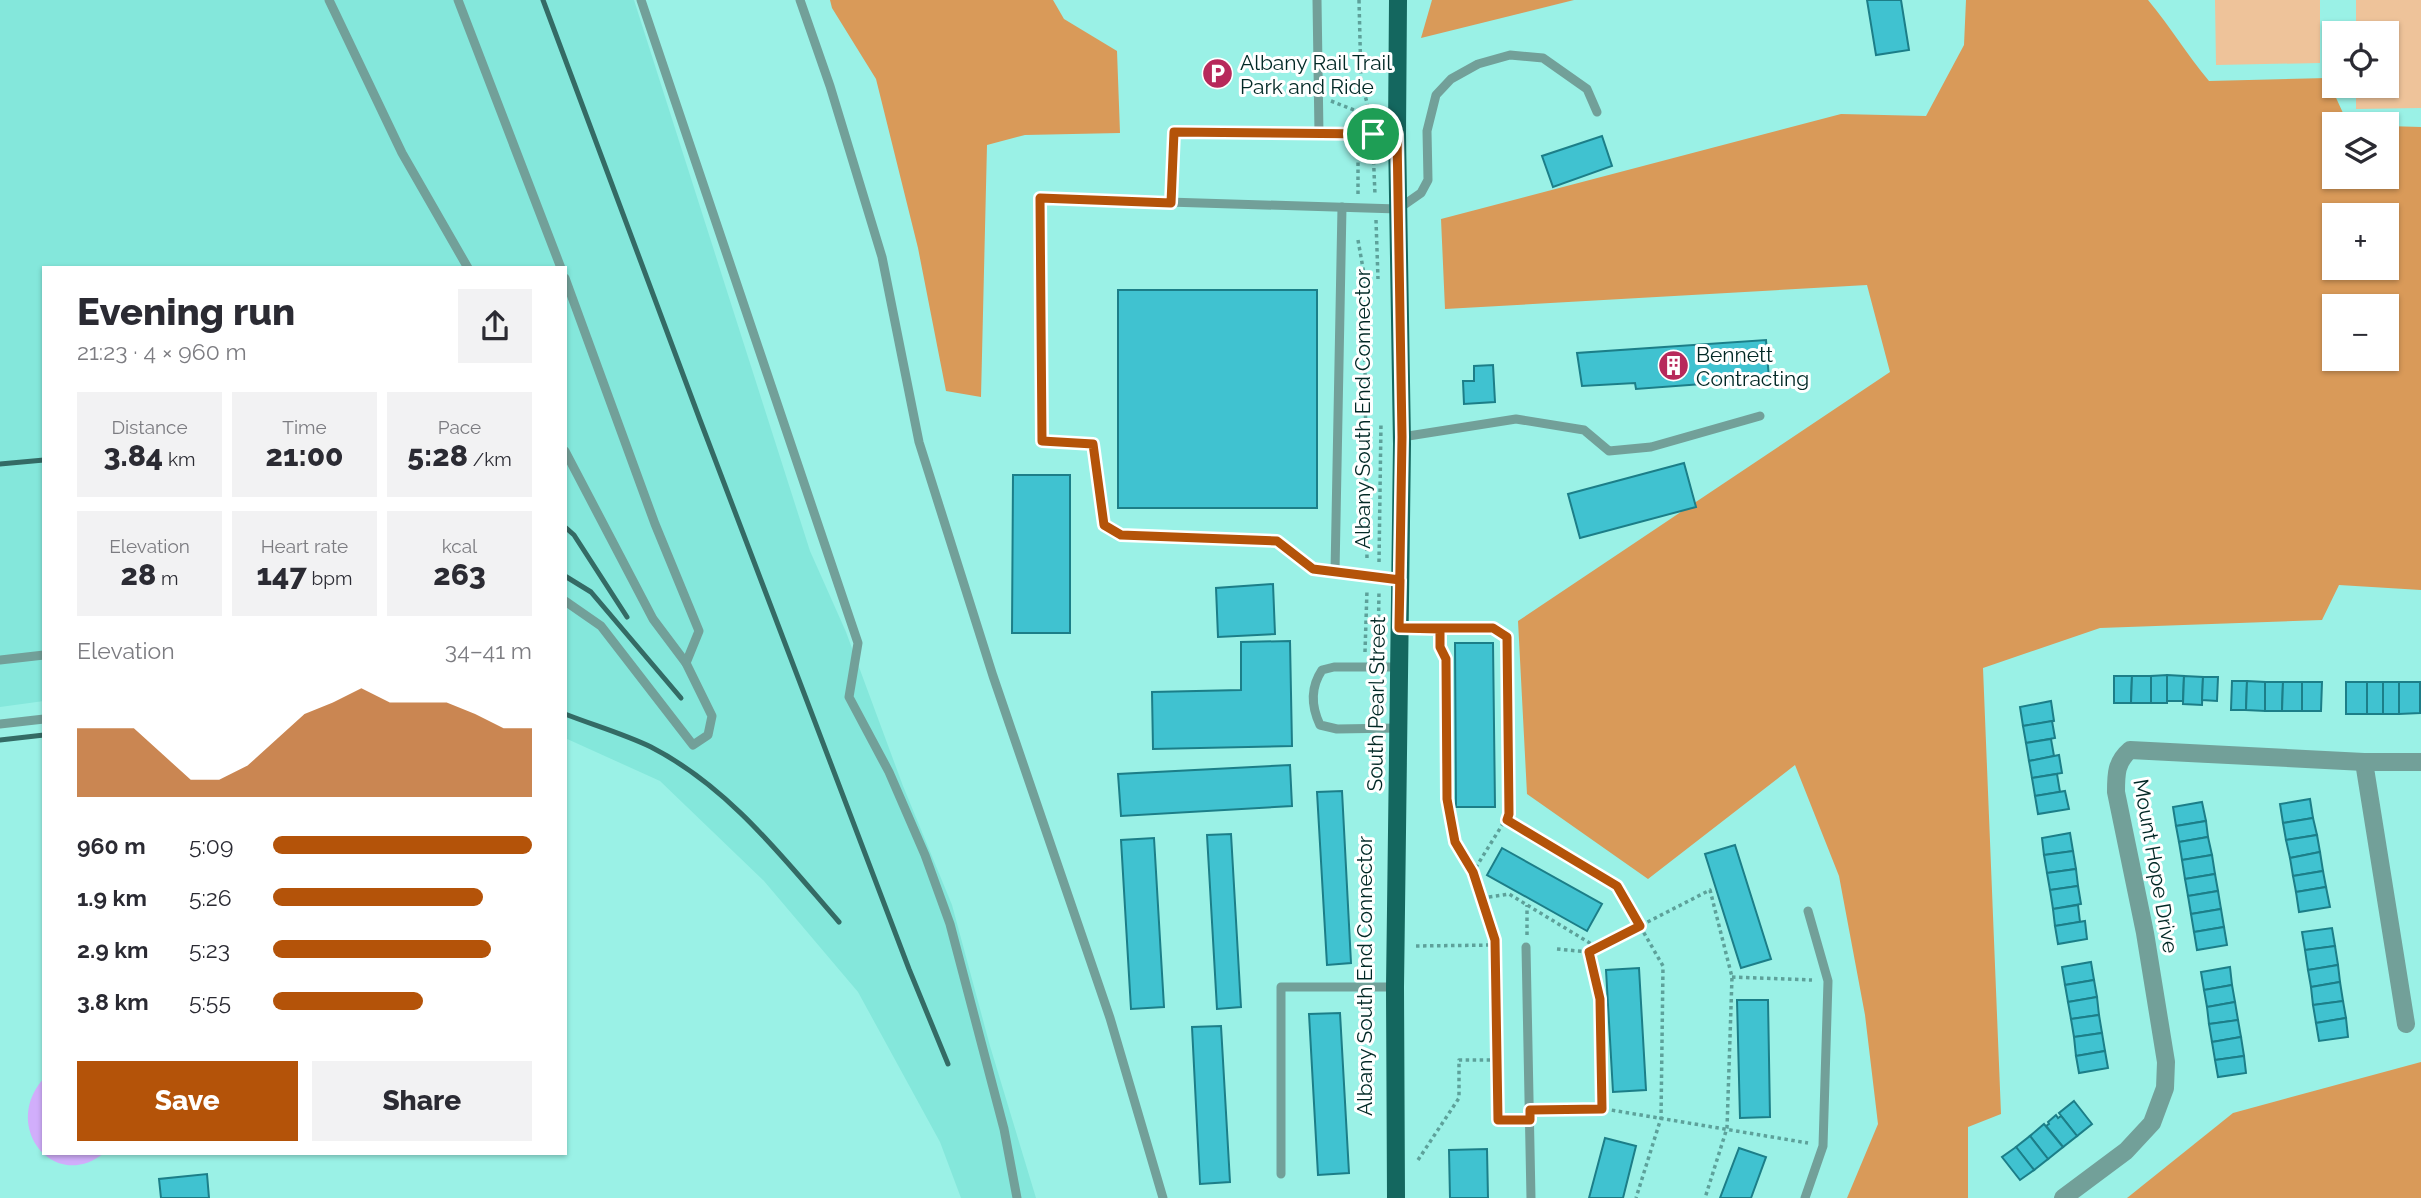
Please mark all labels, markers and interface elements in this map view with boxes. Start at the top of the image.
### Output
map controls [2322,21,2399,371]
button: locate [2322,21,2399,98]
place label: Albany Rail Trail Park and Ride [1240,50,1392,99]
parking icon: Albany Rail Trail Park and Ride [1200,57,1234,91]
pin [1343,104,1403,164]
button: layers [2322,112,2399,189]
icon: arrive [1354,115,1392,153]
button: + [2322,203,2399,280]
street label: Albany South End Connector [1350,268,1375,549]
text: Evening run [77,289,295,334]
button: share [458,289,532,363]
button: − [2322,294,2399,371]
text: 21:23 · 4 × 960 m [77,338,247,365]
place label: Bennett Contracting [1696,342,1809,391]
building icon: Bennett Contracting [1656,349,1690,383]
text: Distance [111,416,188,438]
text: Time [282,416,327,438]
text: Pace [438,416,481,438]
text: 3.84 [103,438,163,473]
text: 21:00 [266,438,344,473]
text: 5:28 [407,438,468,473]
text: km [163,448,196,470]
text: /km [468,448,512,470]
text: Elevation [109,535,190,557]
text: Heart rate [261,535,348,557]
text: kcal [442,535,477,557]
text: 28 [121,557,156,592]
text: 147 [257,557,307,592]
text: 263 [433,557,486,592]
text: m [156,567,178,589]
text: bpm [307,567,352,589]
street label: South Pearl Street [1362,616,1390,792]
text: Elevation [77,637,175,664]
text: 34–41 m [445,637,532,664]
street label: Mount Hope Drive [2128,777,2184,955]
text: 960 m [77,832,146,859]
text: 5:09 [189,832,233,859]
street label: Albany South End Connector [1352,835,1377,1116]
text: 1.9 km [77,884,147,911]
text: 5:26 [189,884,232,911]
text: 2.9 km [77,936,148,963]
text: 5:23 [189,936,230,963]
text: 3.8 km [77,988,149,1015]
text: 5:55 [189,988,231,1015]
button: Save [77,1061,298,1141]
button: Share [312,1061,532,1141]

